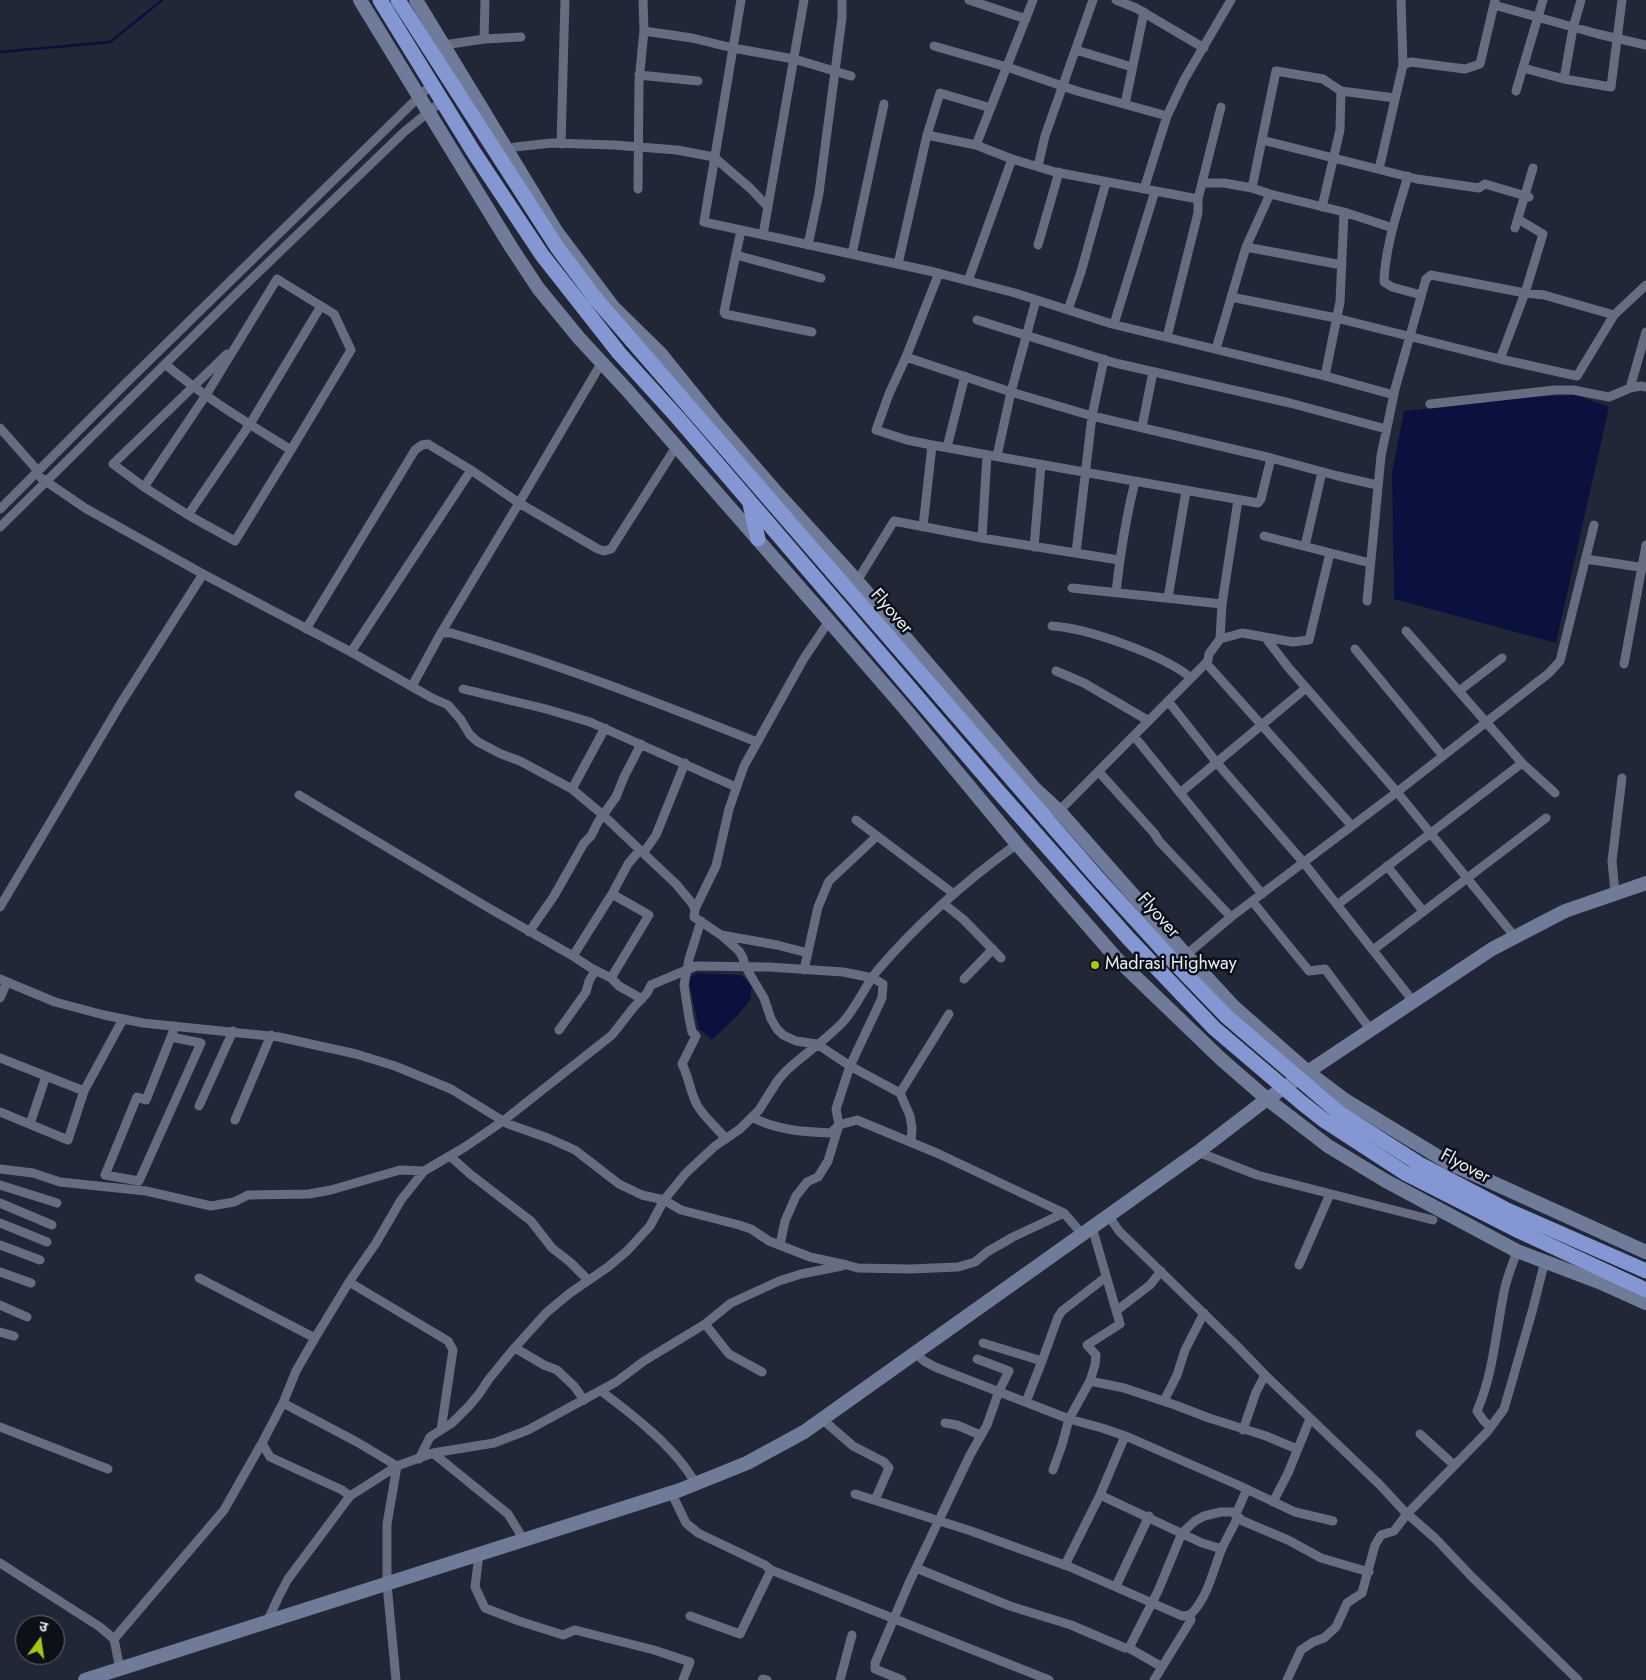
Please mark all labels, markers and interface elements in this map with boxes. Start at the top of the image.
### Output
street label: Flyover [865,585,917,639]
street label: Flyover [1132,889,1184,943]
place label: Madrasi Highway [1105,954,1237,976]
marker: Madrasi Highway [1089,959,1101,971]
street label: Flyover [1436,1145,1494,1189]
north arrow [15,1615,65,1665]
text: उ [37,1616,50,1637]

